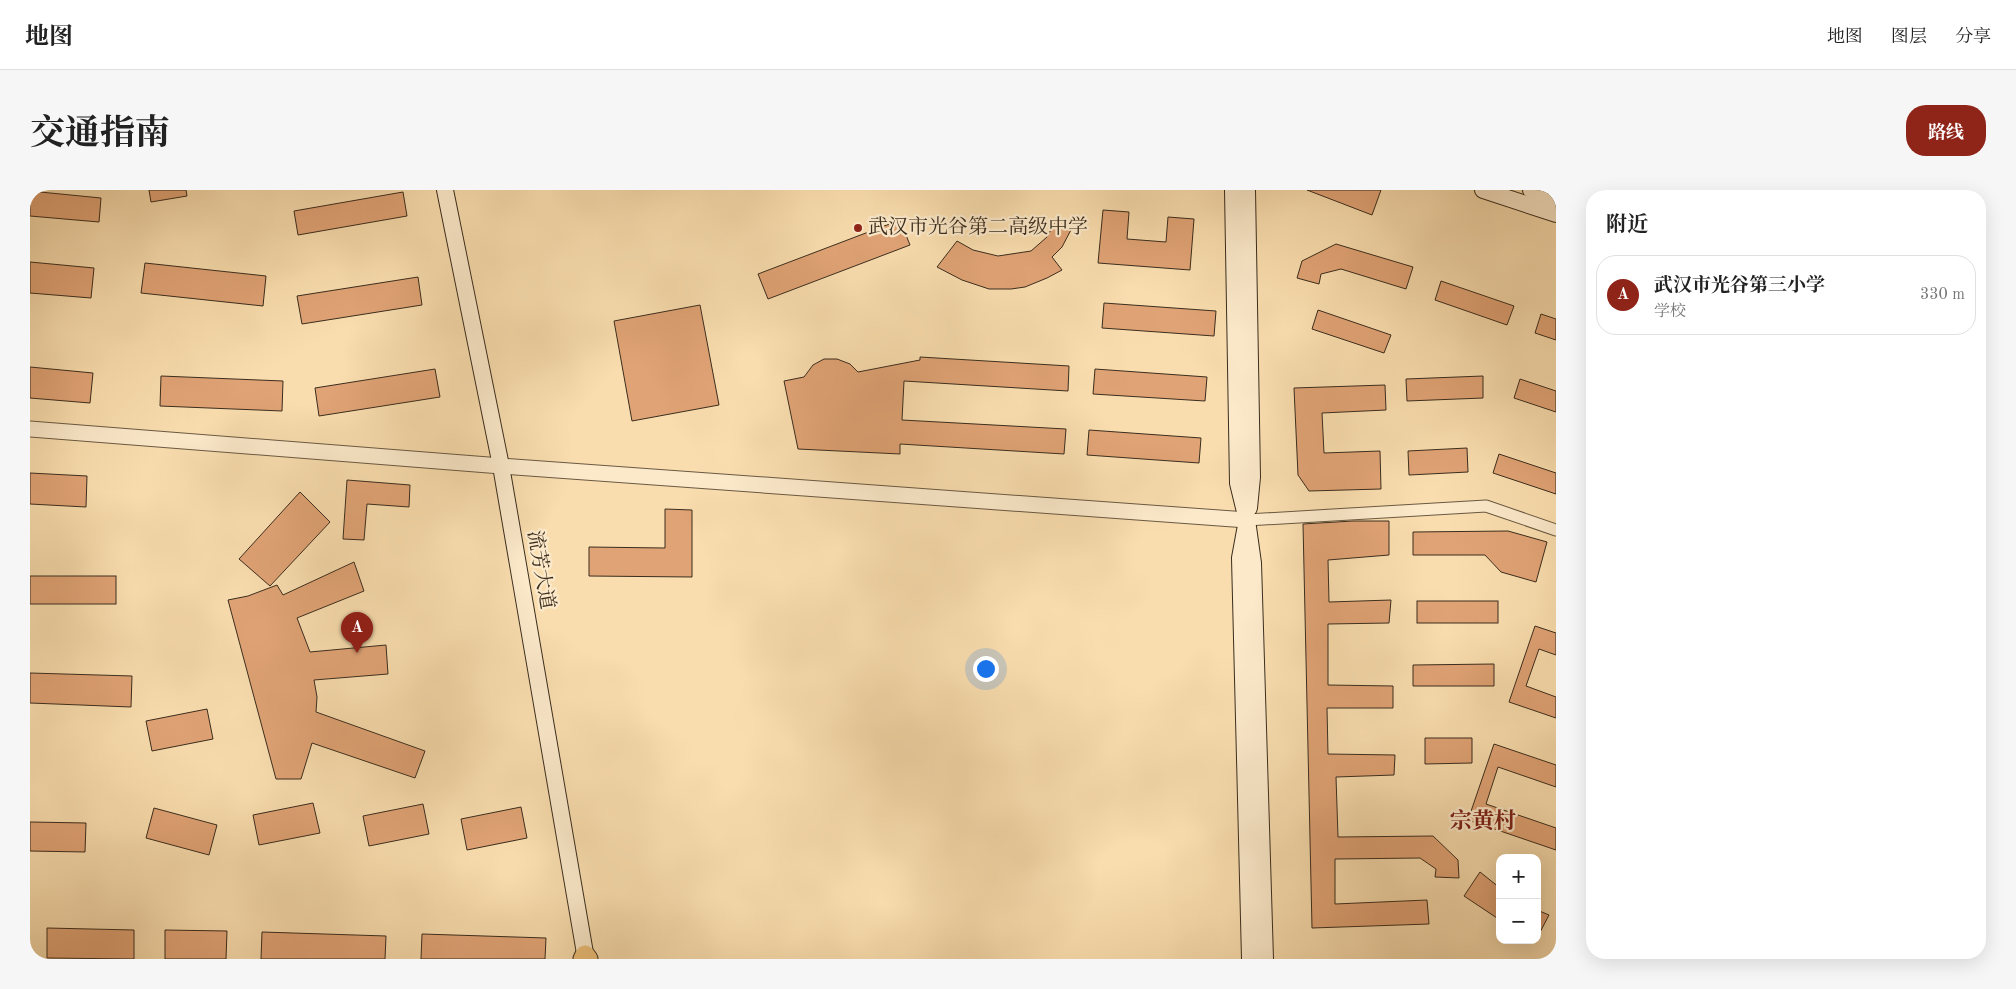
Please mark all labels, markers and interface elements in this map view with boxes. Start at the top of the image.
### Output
text: 地图 [25,26,73,50]
text: 地图 [1827,28,1863,46]
text: 图层 [1891,28,1927,46]
text: 分享 [1955,28,1991,46]
button: 路线 [1906,105,1986,156]
text: 交通指南 [30,117,170,152]
text: 附近 [1606,215,1648,236]
place label: 武汉市光谷第二高级中学 [868,216,1088,238]
marker: 武汉市光谷第二高级中学 [852,222,864,234]
text: 武汉市光谷第三小学 [1654,277,1825,296]
text: A [1617,287,1629,303]
text: 330 m [1920,287,1965,303]
text: 学校 [1654,304,1686,320]
street label: 流芳大道 [523,529,559,611]
pin: A [341,612,373,653]
your location [973,656,999,682]
district label: 宗黄村 [1450,808,1516,833]
map controls [1496,854,1541,944]
button: + [1496,854,1541,899]
button: − [1496,899,1541,944]

